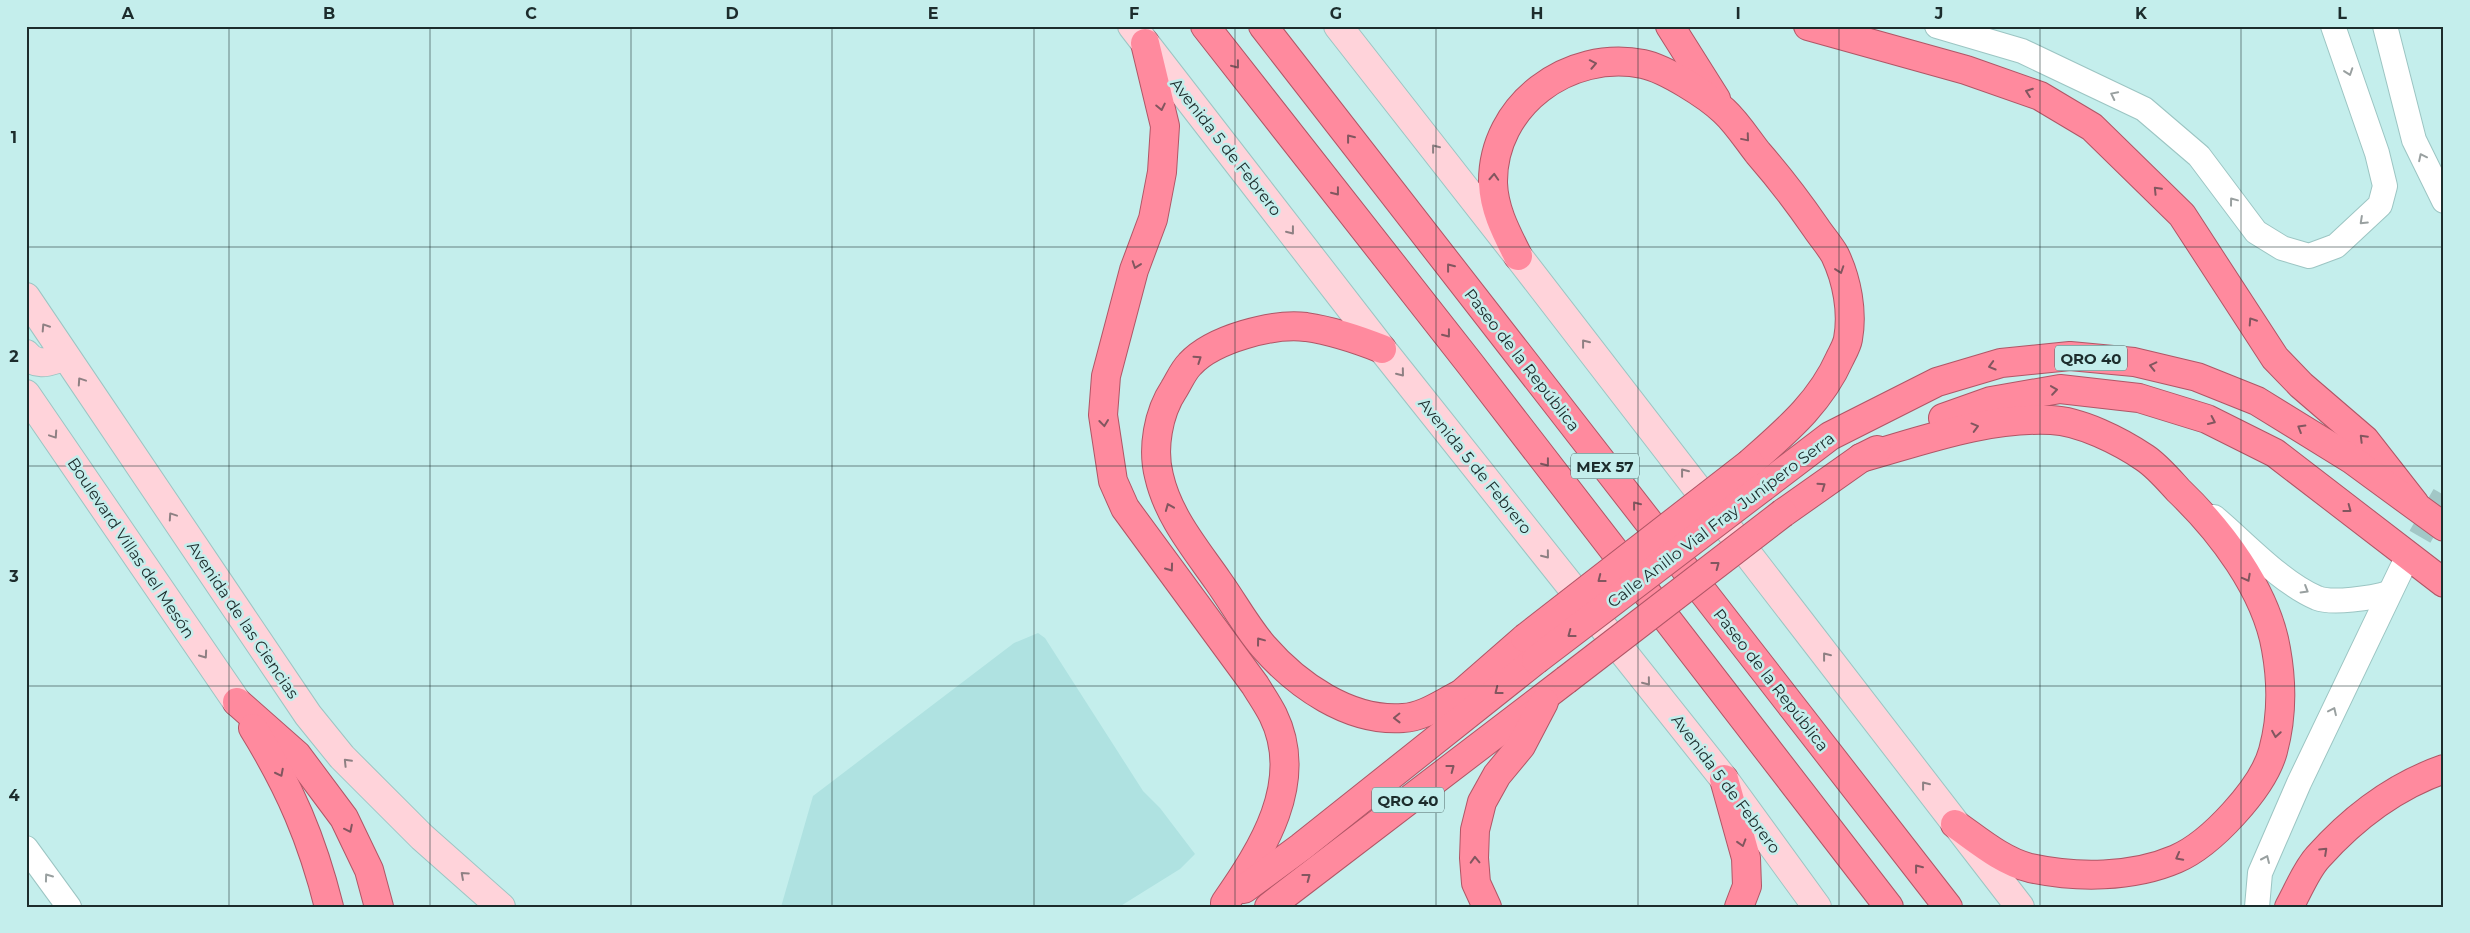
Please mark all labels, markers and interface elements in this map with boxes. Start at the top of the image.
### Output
text: A [121,4,135,23]
text: B [323,4,335,23]
text: C [525,4,537,23]
text: D [725,4,739,23]
text: E [928,4,938,23]
text: F [1129,4,1139,23]
text: G [1330,4,1342,23]
text: H [1531,4,1543,23]
text: I [1735,4,1741,23]
text: J [1934,4,1943,23]
text: K [2135,4,2148,23]
text: L [2337,4,2347,23]
one-way arrow [1230,59,1239,68]
one-way arrow [1588,60,1597,70]
one-way arrow [2343,68,2353,76]
street label: Avenida 5 de Febrero [1166,74,1286,220]
one-way arrow [2026,88,2034,98]
one-way arrow [2110,91,2119,101]
one-way arrow [1155,102,1166,111]
text: 1 [11,128,17,147]
one-way arrow [1741,132,1749,141]
one-way arrow [1347,135,1356,144]
one-way arrow [1432,145,1440,154]
one-way arrow [2418,153,2429,162]
one-way arrow [1489,173,1500,181]
one-way arrow [2154,186,2163,195]
one-way arrow [1330,187,1339,196]
one-way arrow [2230,197,2239,207]
one-way arrow [2360,215,2369,224]
one-way arrow [1285,225,1293,234]
one-way arrow [1132,260,1142,269]
one-way arrow [1447,264,1455,273]
one-way arrow [1834,265,1844,274]
street label: Paseo de la República [1460,285,1584,435]
one-way arrow [2249,318,2258,327]
one-way arrow [42,323,52,332]
one-way arrow [1441,328,1450,338]
one-way arrow [1583,340,1591,349]
road number: QRO 40 [2055,346,2127,370]
text: 2 [9,347,19,366]
one-way arrow [1192,355,1201,365]
one-way arrow [1988,360,1996,370]
one-way arrow [2148,361,2157,372]
one-way arrow [1396,367,1404,376]
one-way arrow [78,378,87,387]
one-way arrow [2049,386,2058,396]
street label: Avenida 5 de Febrero [1414,394,1536,538]
one-way arrow [2207,415,2216,426]
one-way arrow [1098,420,1109,428]
one-way arrow [1971,422,1979,432]
one-way arrow [2298,425,2307,435]
street label: Calle Anillo Vial Fray Junípero Serra [1604,428,1838,612]
one-way arrow [47,429,57,438]
one-way arrow [2359,435,2368,444]
street label: Boulevard Villas del Mesón [63,454,199,642]
road number: MEX 57 [1571,454,1639,478]
one-way arrow [1541,457,1550,466]
one-way arrow [1682,469,1690,478]
one-way arrow [1816,483,1825,491]
one-way arrow [1633,502,1641,511]
one-way arrow [1165,503,1176,512]
one-way arrow [2342,503,2351,511]
one-way arrow [169,512,179,521]
street label: Avenida de las Ciencias [183,538,303,702]
one-way arrow [1540,549,1549,559]
one-way arrow [1710,561,1719,570]
one-way arrow [1164,562,1172,571]
text: 3 [8,567,19,586]
one-way arrow [2241,572,2251,581]
one-way arrow [1597,573,1607,582]
one-way arrow [2299,584,2308,594]
street label: Paseo de la República [1709,605,1833,755]
one-way arrow [1568,628,1577,636]
one-way arrow [1258,638,1266,647]
one-way arrow [198,650,208,659]
one-way arrow [1824,653,1832,662]
one-way arrow [1642,676,1650,685]
one-way arrow [1495,685,1504,693]
one-way arrow [2327,708,2337,717]
street label: Avenida 5 de Febrero [1668,711,1784,857]
one-way arrow [1393,713,1401,723]
one-way arrow [2271,730,2282,738]
one-way arrow [344,759,353,768]
one-way arrow [1445,765,1455,774]
one-way arrow [274,768,284,777]
one-way arrow [1923,782,1931,791]
text: 4 [8,786,20,805]
road number: QRO 40 [1372,788,1444,812]
one-way arrow [343,824,353,833]
one-way arrow [1736,838,1746,846]
one-way arrow [2319,848,2328,857]
one-way arrow [2175,851,2184,861]
one-way arrow [2259,855,2270,864]
one-way arrow [1469,856,1480,864]
one-way arrow [1916,865,1924,874]
one-way arrow [461,872,470,881]
one-way arrow [45,873,54,883]
one-way arrow [1301,875,1310,883]

